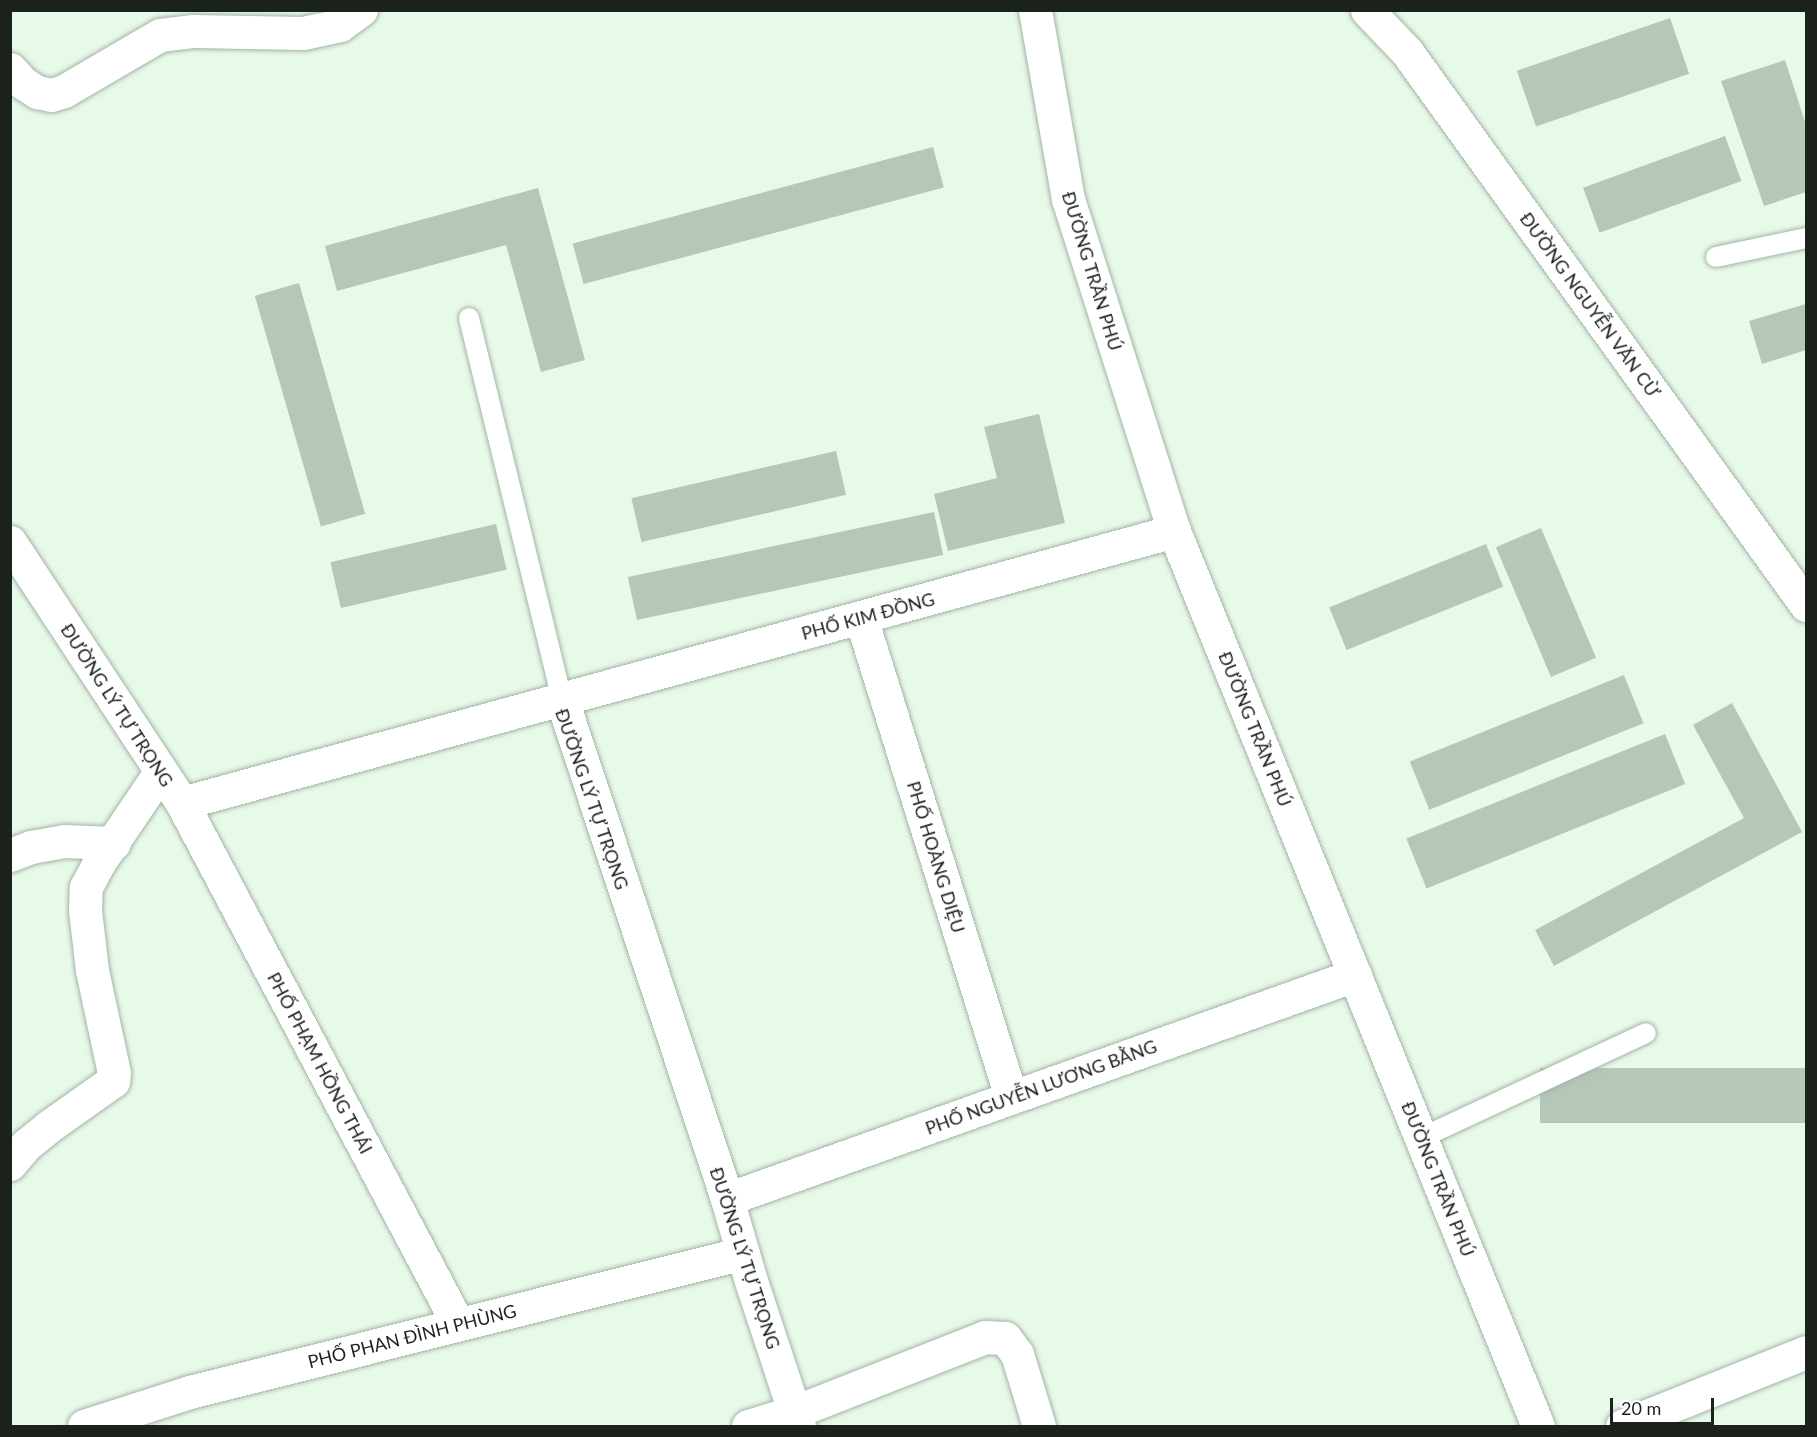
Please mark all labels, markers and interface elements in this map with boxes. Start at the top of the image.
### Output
street label: ĐƯỜNG TRẦN PHÚ [1057,189,1127,353]
street label: ĐƯỜNG NGUYỄN VĂN CỪ [1515,208,1665,402]
street label: PHỐ KIM ĐỒNG [799,588,937,644]
street label: ĐƯỜNG LÝ TỰ TRỌNG [56,618,178,792]
street label: ĐƯỜNG TRẦN PHÚ [1214,648,1296,810]
street label: ĐƯỜNG LÝ TỰ TRỌNG [550,705,634,893]
street label: PHỐ HOÀNG DIỆU [903,779,969,935]
street label: PHỐ PHẠM HỒNG THÁI [263,968,377,1158]
street label: PHỐ NGUYỄN LƯƠNG BẰNG [922,1035,1160,1139]
street label: ĐƯỜNG TRẦN PHÚ [1397,1098,1479,1260]
street label: ĐƯỜNG LÝ TỰ TRỌNG [705,1163,785,1353]
street label: PHỐ PHAN ĐÌNH PHÙNG [305,1300,519,1372]
scale bar [1613,1386,1716,1424]
text: 20 m [1621,1397,1661,1419]

